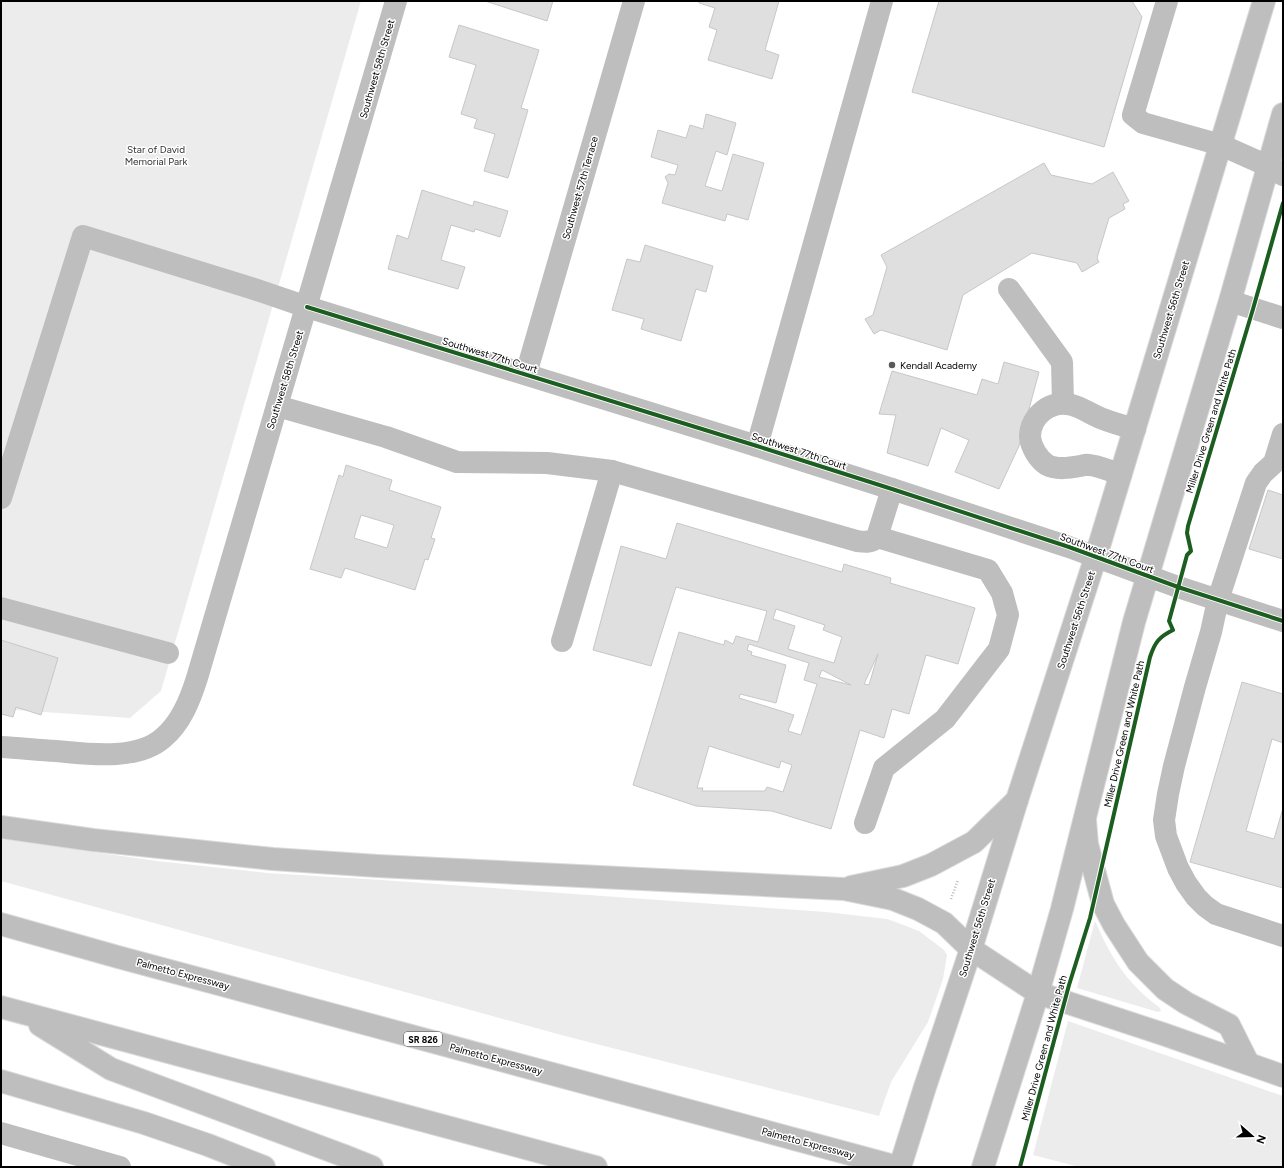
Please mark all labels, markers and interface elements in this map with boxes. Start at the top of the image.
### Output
street label: Southwest 58th Street [357,18,397,120]
street label: Southwest 57th Terrace [559,134,601,241]
park label: Star of David Memorial Park [125,143,188,168]
street label: Southwest 56th Street [1150,259,1192,361]
street label: Southwest 58th Street [264,329,306,431]
street label: Southwest 77th Court [441,334,540,376]
street label: Miller Drive Green and White Path [1183,347,1239,495]
place label: Kendall Academy [900,359,978,372]
marker: Kendall Academy [887,360,897,370]
street label: Southwest 77th Court [750,429,848,473]
street label: Southwest 77th Court [1058,530,1156,576]
street label: Southwest 56th Street [1054,569,1098,671]
street label: Miller Drive Green and White Path [1101,659,1147,809]
street label: Southwest 56th Street [956,877,998,979]
street label: Palmetto Expressway [135,955,232,993]
street label: Miller Drive Green and White Path [1018,973,1070,1122]
road number: SR 826 [404,1032,442,1046]
street label: Palmetto Expressway [448,1040,545,1078]
north arrow [1232,1116,1272,1156]
street label: Palmetto Expressway [760,1124,857,1162]
text: N [1253,1133,1268,1145]

